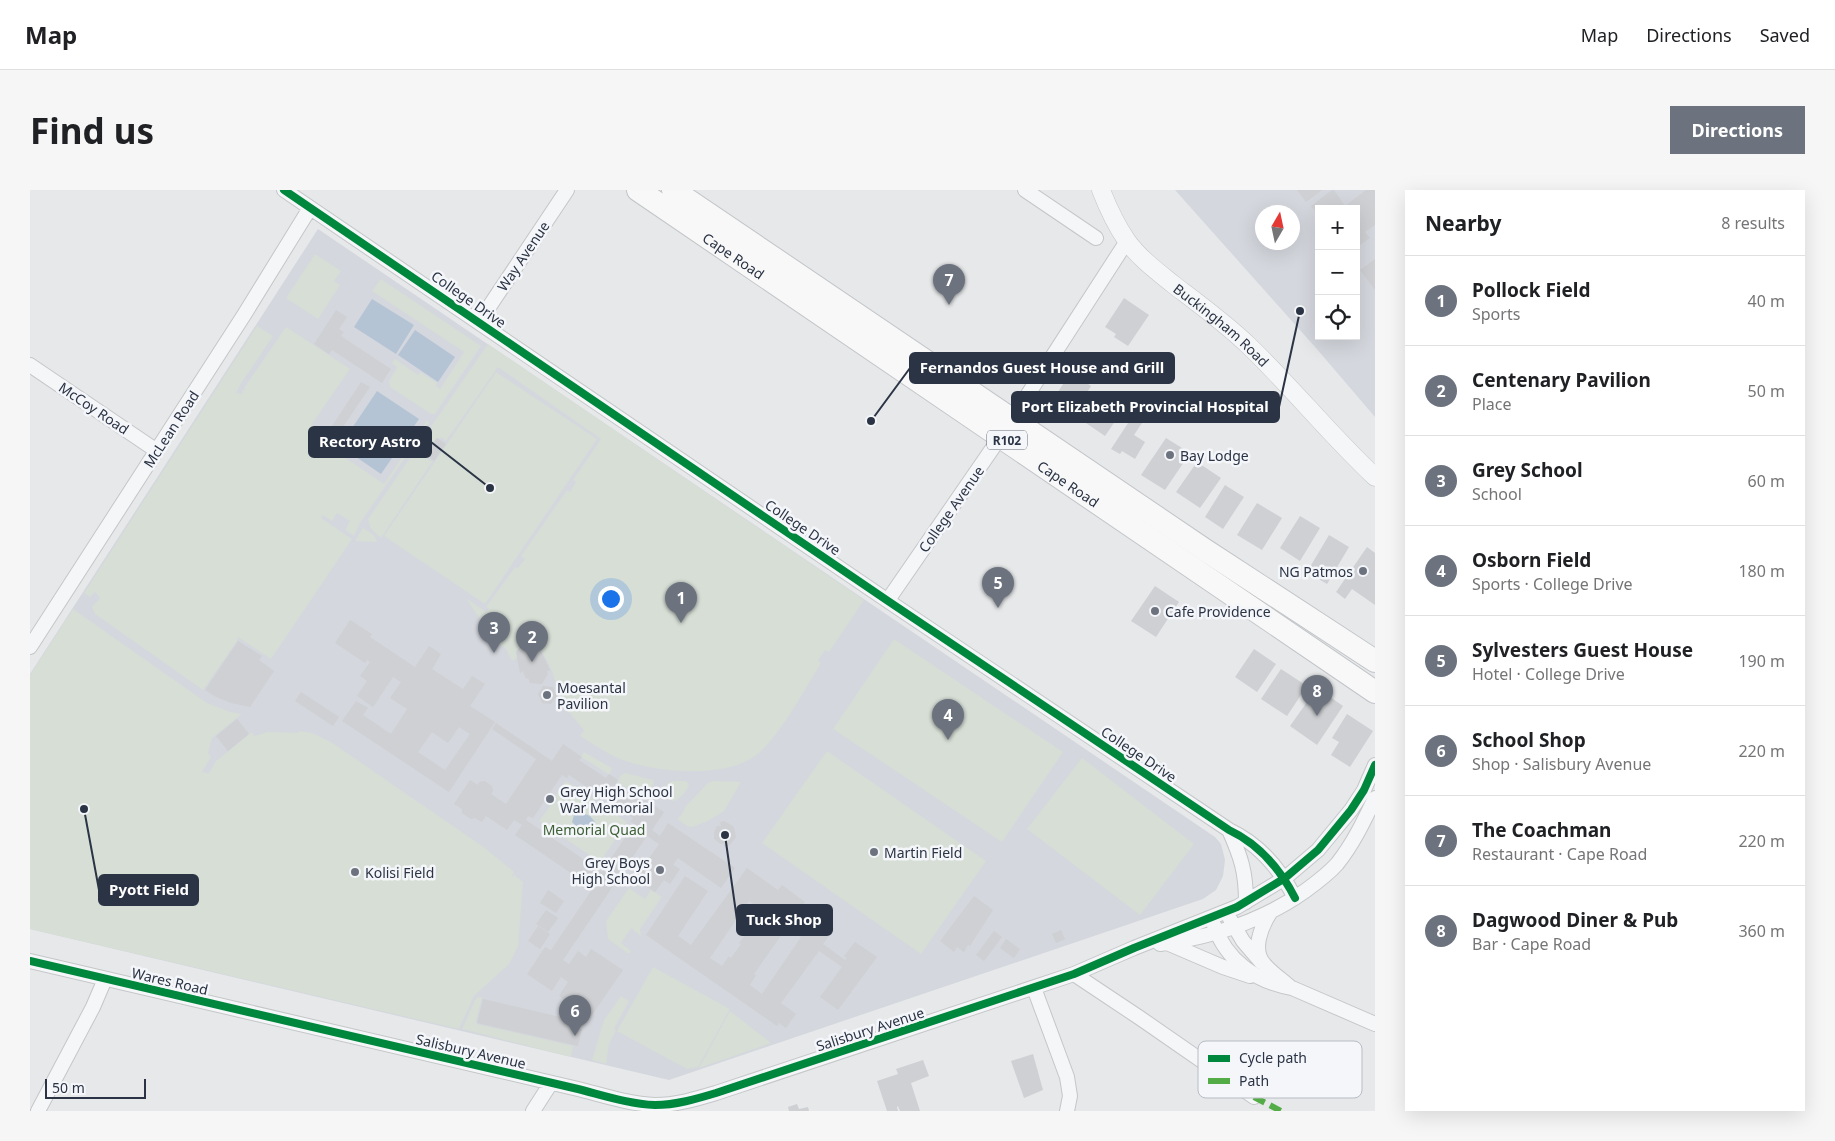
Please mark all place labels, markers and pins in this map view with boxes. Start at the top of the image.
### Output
pin: 7 [933,264,965,305]
callout: Fernandos Guest House and Grill [910,353,1174,383]
callout: Port Elizabeth Provincial Hospital [1012,392,1279,422]
callout: Rectory Astro [309,427,431,457]
place label: Bay Lodge [1180,446,1249,465]
marker: Bay Lodge [1164,449,1176,461]
place label: NG Patmos [1279,562,1353,581]
marker: NG Patmos [1357,565,1369,577]
pin: 5 [982,567,1014,608]
pin: 1 [665,582,697,623]
place label: Cafe Providence [1165,602,1271,621]
marker: Cafe Providence [1149,605,1161,617]
pin: 3 [478,612,510,653]
pin: 2 [516,621,548,662]
pin: 8 [1301,675,1333,716]
place label: Moesantal Pavilion [557,678,626,713]
marker: Moesantal Pavilion [541,689,553,701]
pin: 4 [932,699,964,740]
place label: Grey High School War Memorial [560,782,673,817]
marker: Grey High School War Memorial [544,793,556,805]
place label: Martin Field [884,843,962,862]
marker: Martin Field [868,846,880,858]
place label: Grey Boys High School [572,853,650,888]
place label: Kolisi Field [365,863,434,882]
marker: Grey Boys High School [654,864,666,876]
marker: Kolisi Field [349,866,361,878]
callout: Pyott Field [99,875,198,905]
callout: Tuck Shop [737,905,832,935]
pin: 6 [559,995,591,1036]

